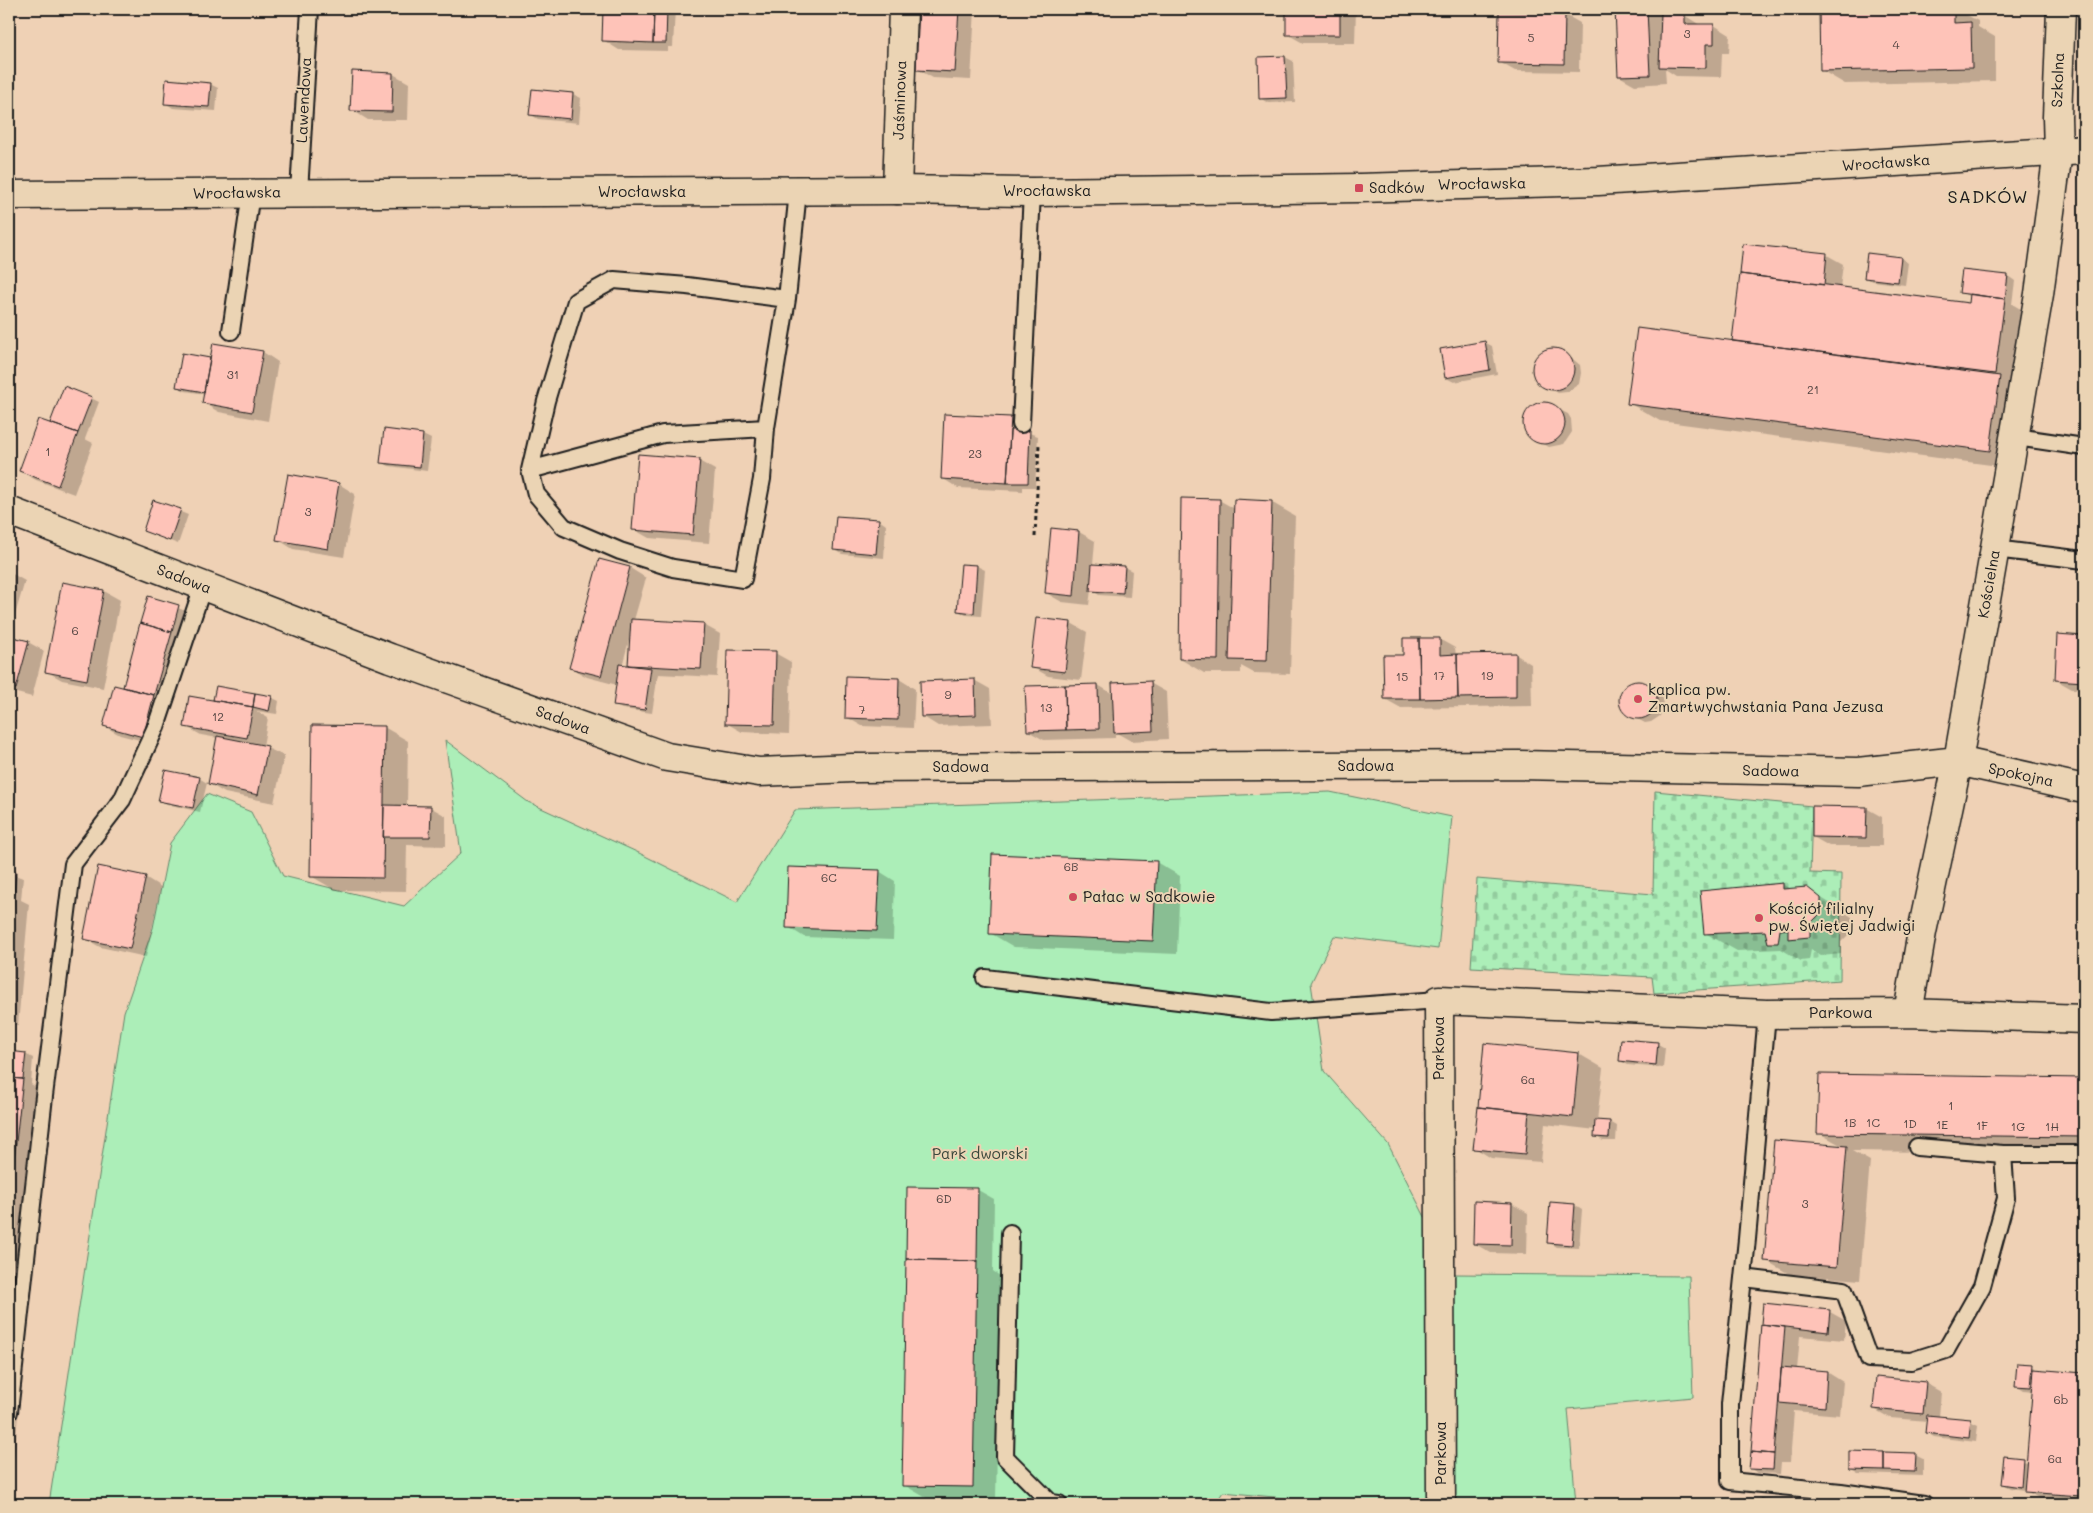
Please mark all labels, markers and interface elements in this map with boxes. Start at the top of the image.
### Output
house number: 3 [1683,25,1691,41]
house number: 5 [1528,29,1535,45]
house number: 4 [1892,36,1900,52]
street label: Szkolna [2046,52,2068,108]
street label: Lawendowa [291,57,315,143]
street label: Jaśminowa [888,60,910,140]
street label: Wrocławska [1841,149,1931,175]
street label: Wrocławska [1437,172,1526,194]
place label: Sadków [1369,177,1425,197]
street label: Wrocławska [1003,180,1091,200]
street label: Wrocławska [192,181,281,203]
street label: Wrocławska [598,181,686,201]
marker: Sadków [1353,182,1365,194]
district label: SADKÓW [1947,184,2029,208]
house number: 31 [227,366,239,382]
house number: 21 [1807,381,1819,397]
house number: 1 [45,443,51,459]
house number: 23 [968,445,982,461]
house number: 3 [304,503,312,519]
street label: Kościelna [1972,548,2004,620]
street label: Sadowa [154,558,215,598]
house number: 6 [71,622,79,638]
house number: 17 [1433,667,1445,683]
house number: 19 [1481,667,1493,683]
house number: 15 [1396,668,1408,684]
place label: kaplica pw. Zmartwychwstania Pana Jezusa [1648,679,1884,716]
house number: 9 [944,686,952,702]
marker: kaplica pw. Zmartwychwstania Pana Jezusa [1632,693,1644,705]
house number: 13 [1040,699,1052,715]
street label: Sadowa [533,700,594,738]
house number: 7 [859,701,866,717]
house number: 12 [212,708,224,724]
street label: Sadowa [1337,755,1395,775]
street label: Sadowa [932,756,990,776]
street label: Spokojna [1987,757,2056,791]
street label: Sadowa [1742,760,1800,780]
house number: 6B [1064,858,1078,874]
house number: 6C [821,869,837,885]
place label: Pałac w Sadkowie [1083,886,1215,906]
marker: Pałac w Sadkowie [1067,891,1079,903]
place label: Kościół filialny pw. Świętej Jadwigi [1769,898,1915,935]
marker: Kościół filialny pw. Świętej Jadwigi [1753,912,1765,924]
street label: Parkowa [1809,1002,1873,1022]
street label: Parkowa [1428,1016,1448,1080]
house number: 6a [1521,1071,1535,1087]
house number: 1 [1948,1097,1954,1113]
house number: 1B [1844,1114,1856,1130]
house number: 1C [1866,1114,1880,1130]
house number: 1D [1903,1115,1917,1131]
house number: 1E [1936,1116,1948,1132]
house number: 1F [1976,1117,1988,1133]
house number: 1G [2011,1118,2025,1134]
house number: 1H [2045,1118,2059,1134]
park label: Park dworski [932,1143,1028,1163]
house number: 6D [936,1190,952,1206]
house number: 3 [1801,1195,1809,1211]
house number: 6b [2054,1391,2068,1407]
street label: Parkowa [1430,1421,1450,1485]
house number: 6a [2048,1450,2062,1466]

